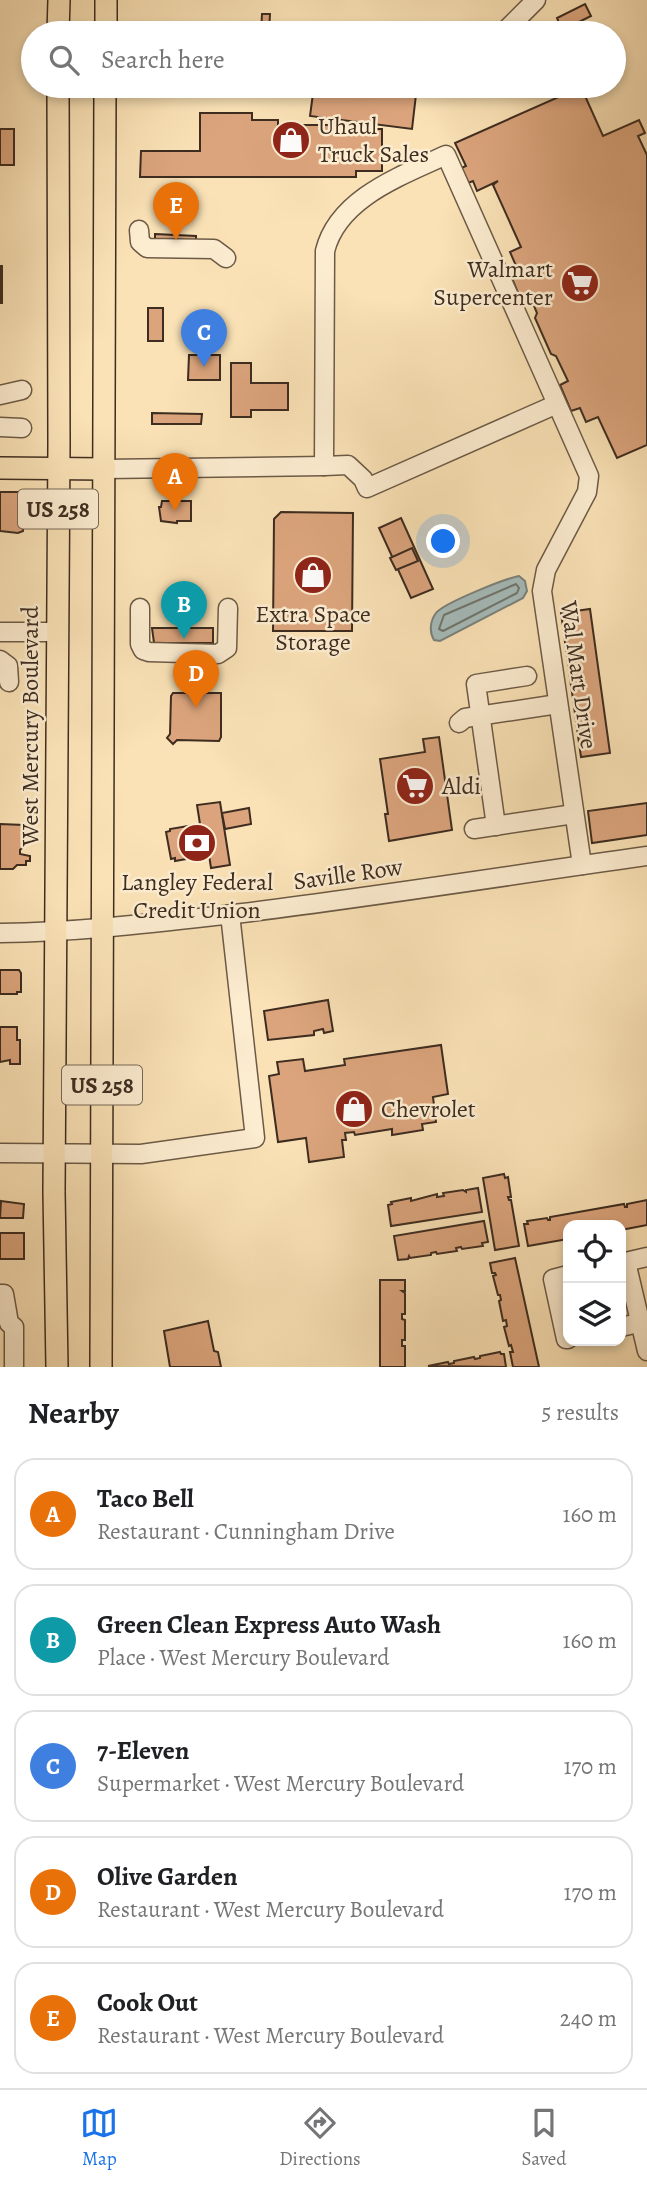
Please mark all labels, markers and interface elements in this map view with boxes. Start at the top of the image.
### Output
search box [21,21,626,98]
icon: search [45,41,83,79]
text: Search here [101,42,225,77]
place label: Uhaul Truck Sales [318,110,429,170]
shop icon: Uhaul Truck Sales [270,119,312,161]
pin: E [153,182,199,240]
place label: Walmart Supercenter [433,253,553,313]
supermarket icon: Walmart Supercenter [559,262,601,304]
pin: C [181,309,227,367]
pin: A [152,453,198,511]
road number: US 258 [18,489,98,528]
your location [426,524,460,558]
shop icon: Extra Space Storage [292,554,334,596]
pin: B [161,581,207,639]
place label: Extra Space Storage [255,598,371,658]
street label: Wal Mart Drive [553,598,605,751]
street label: West Mercury Boulevard [14,606,46,847]
pin: D [173,650,219,708]
supermarket icon: Aldi [394,765,436,807]
place label: Aldi [441,770,481,802]
bank icon: Langley Federal Credit Union [176,822,218,864]
street label: Saville Row [291,850,405,898]
place label: Langley Federal Credit Union [121,866,273,926]
road number: US 258 [62,1066,142,1104]
shop icon: Chevrolet [333,1088,375,1130]
place label: Chevrolet [381,1093,476,1125]
map controls [563,1220,626,1346]
button: locate [563,1220,626,1283]
button: layers [563,1283,626,1346]
text: Nearby [28,1393,119,1433]
text: 5 results [542,1397,619,1428]
text: Taco Bell [97,1481,194,1516]
text: A [46,1499,60,1530]
text: 160 m [563,1499,617,1530]
text: Restaurant · Cunningham Drive [97,1516,395,1547]
text: Green Clean Express Auto Wash [97,1607,441,1642]
text: B [46,1625,60,1656]
text: 160 m [563,1625,617,1656]
text: Place · West Mercury Boulevard [97,1642,390,1673]
text: 7-Eleven [97,1733,189,1768]
text: C [46,1751,60,1782]
text: 170 m [564,1751,617,1782]
text: Supermarket · West Mercury Boulevard [97,1768,464,1799]
text: Olive Garden [97,1859,238,1894]
text: D [45,1877,61,1908]
text: 170 m [564,1877,617,1908]
text: Restaurant · West Mercury Boulevard [97,1894,444,1925]
text: Cook Out [97,1985,198,2020]
text: E [46,2003,60,2034]
text: 240 m [560,2003,617,2034]
text: Restaurant · West Mercury Boulevard [97,2020,444,2051]
tab: Map [80,2104,118,2172]
tab: Directions [279,2104,361,2172]
tab: Saved [522,2104,567,2172]

